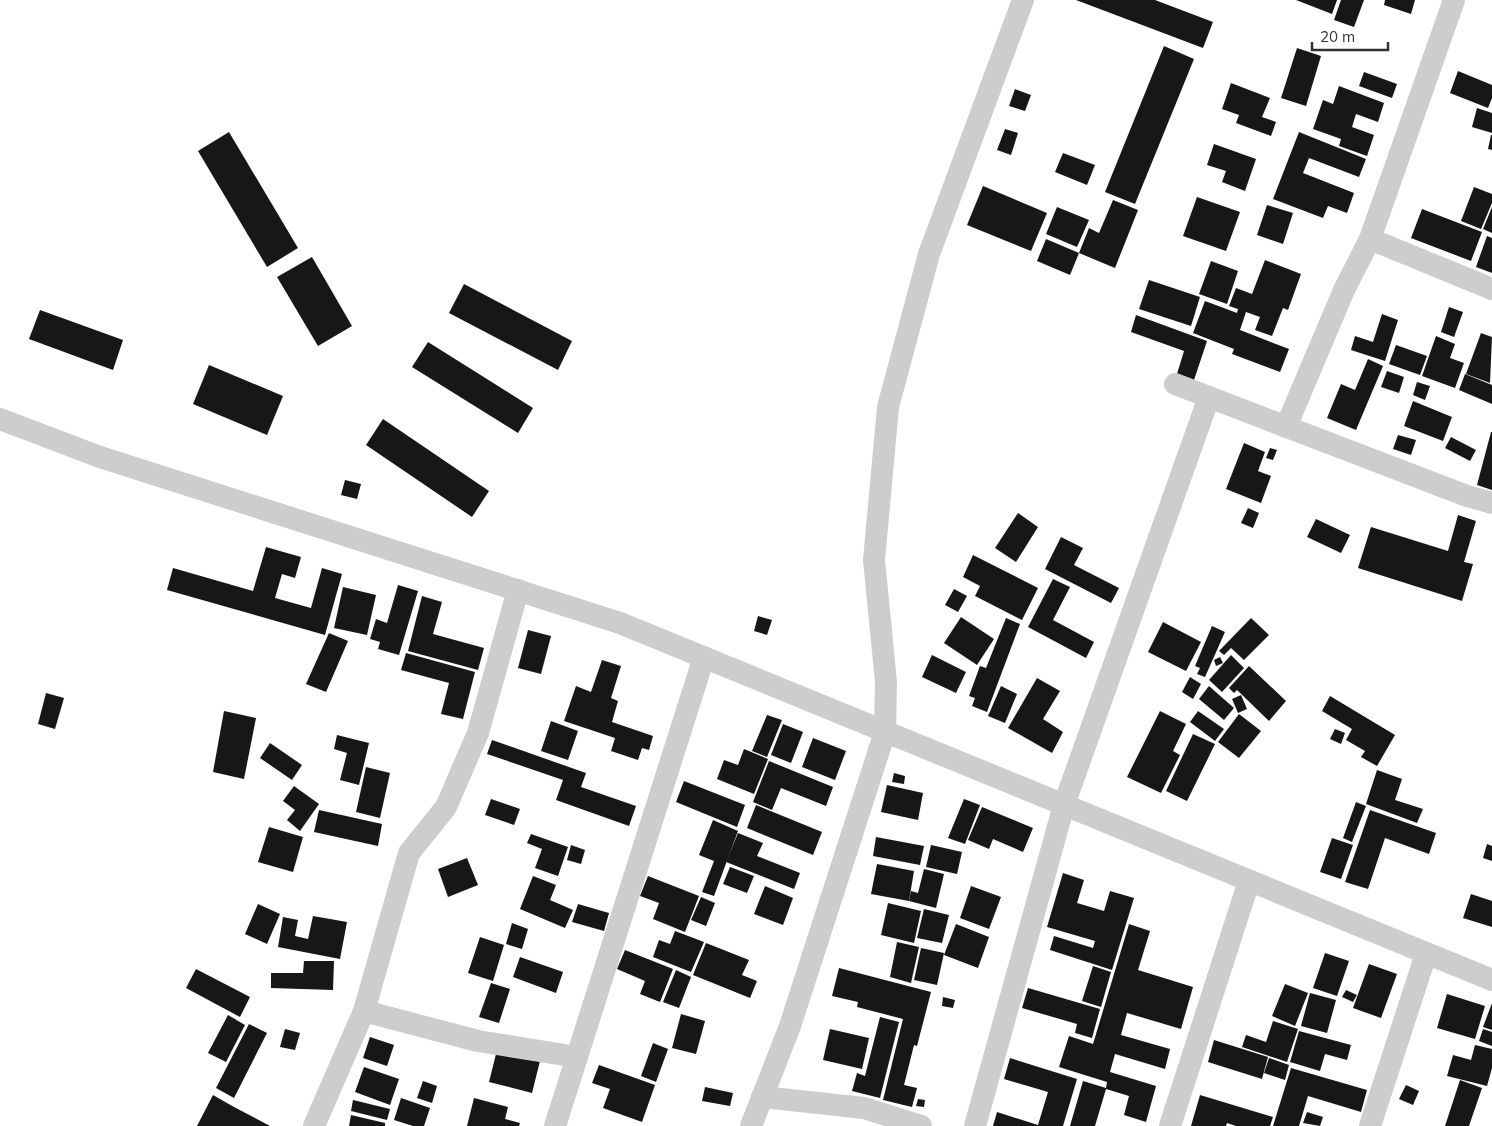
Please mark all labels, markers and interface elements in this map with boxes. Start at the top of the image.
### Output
scale bar [1312,20,1388,52]
text: 20 m [1320,27,1355,46]

